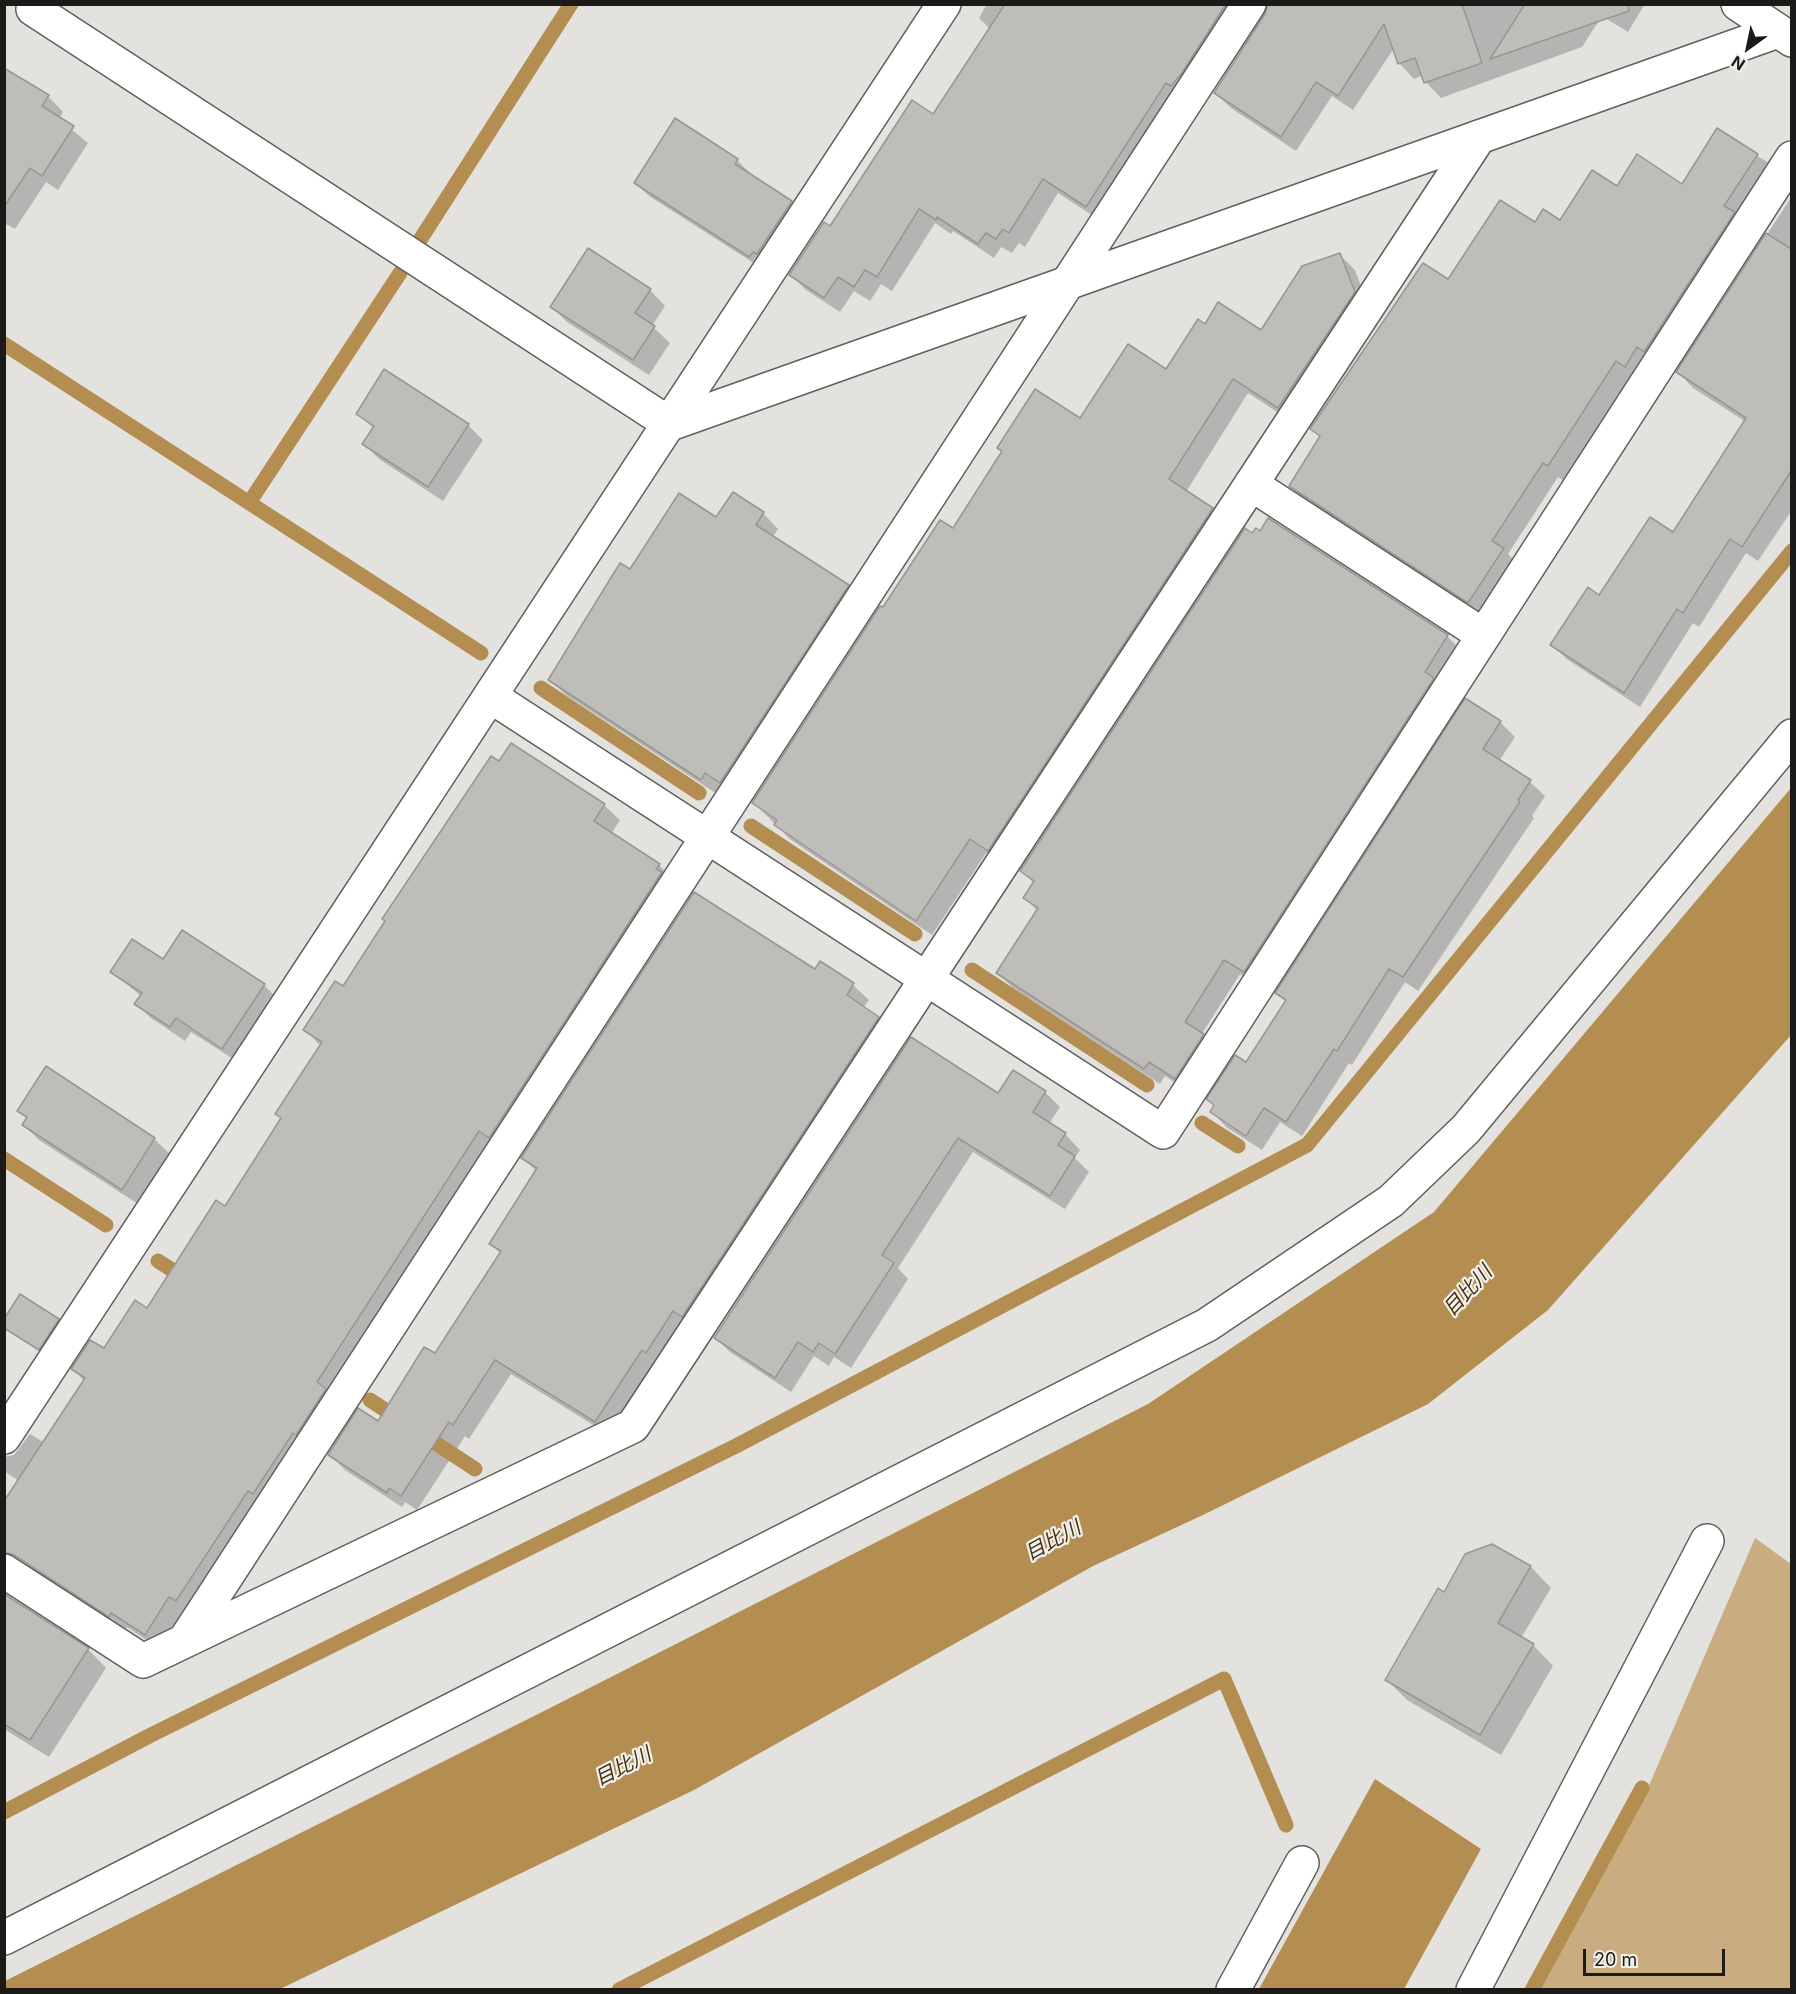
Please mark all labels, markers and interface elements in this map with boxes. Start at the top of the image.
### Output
north arrow [1718,18,1778,78]
text: N [1728,51,1749,75]
water label: 目比川 [1439,1261,1497,1321]
water label: 目比川 [1021,1516,1085,1566]
water label: 目比川 [591,1743,655,1791]
scale bar [1586,1937,1728,1975]
text: 20 m [1594,1949,1637,1970]

